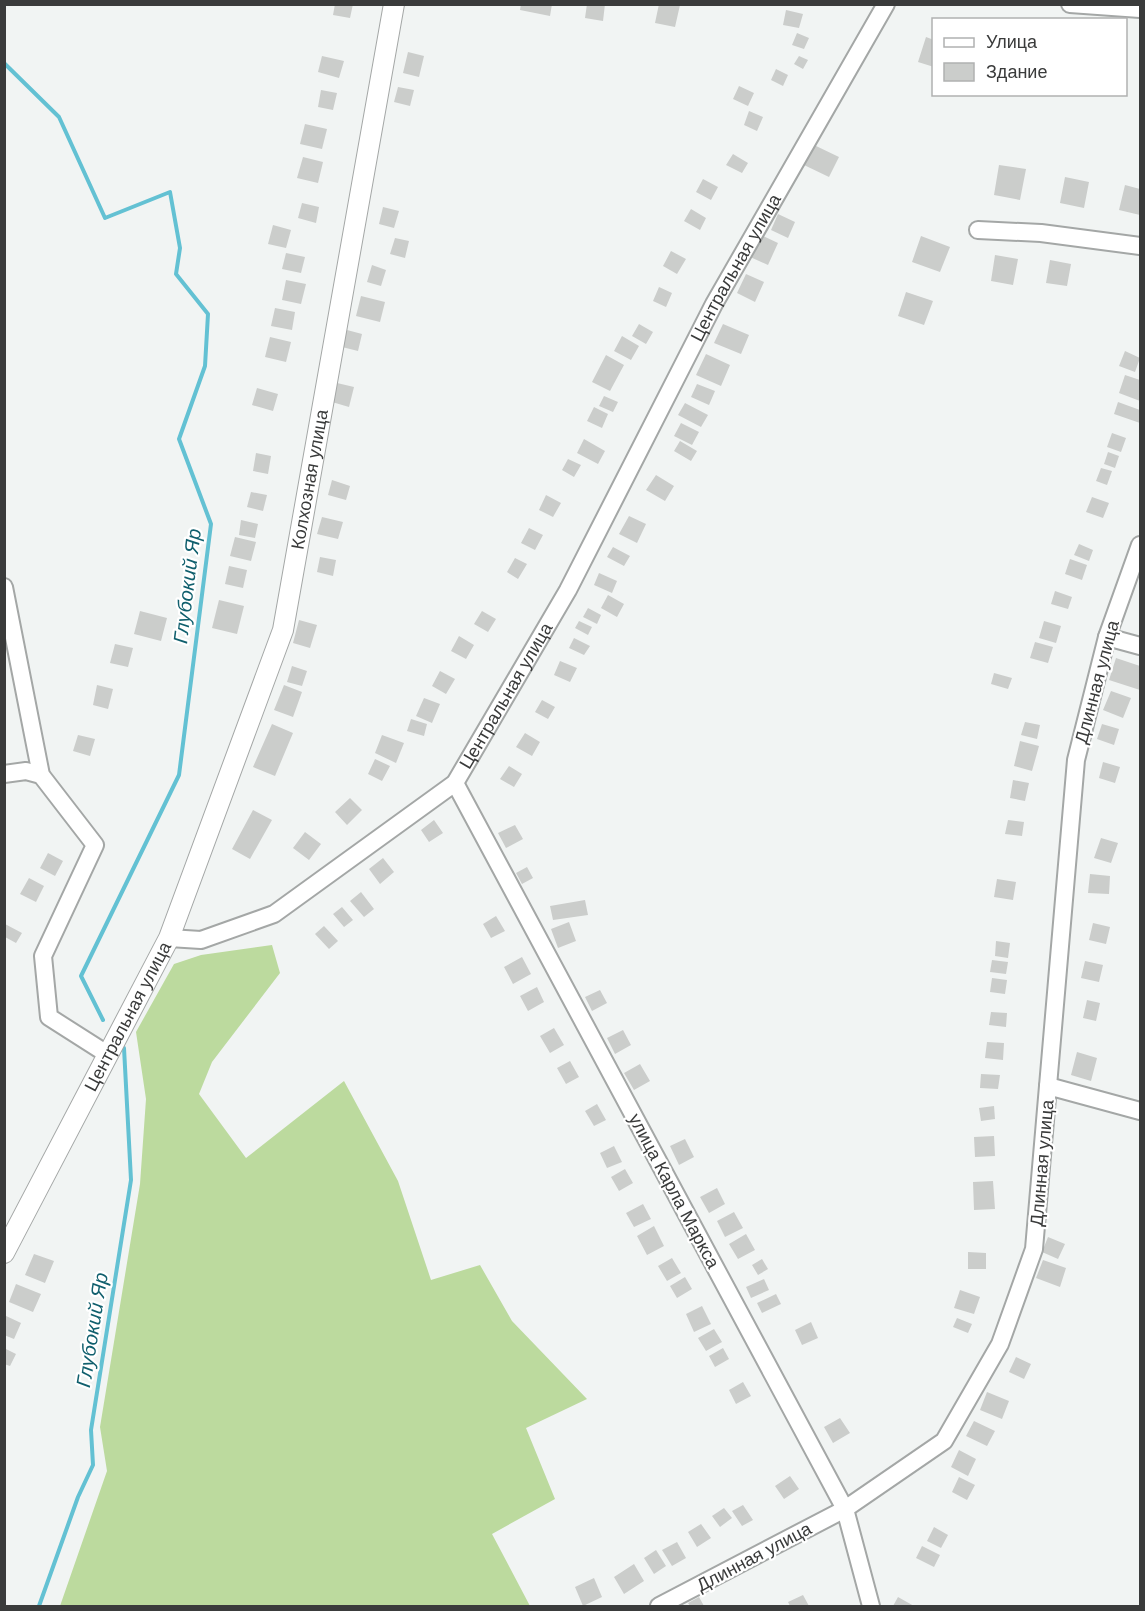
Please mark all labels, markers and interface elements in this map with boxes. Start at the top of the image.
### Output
legend [932,18,1127,96]
text: Улица [986,32,1038,52]
text: Здание [986,62,1047,82]
street label: Центральная улица [687,190,785,345]
street label: Колхозная улица [287,407,332,551]
water label: Глубокий Яр [169,527,205,645]
street label: Длинная улица [1071,617,1123,746]
street label: Центральная улица [456,618,557,772]
street label: Центральная улица [81,938,176,1095]
street label: Длинная улица [1027,1098,1058,1227]
street label: улица Карла Маркса [625,1110,724,1273]
water label: Глубокий Яр [72,1271,112,1389]
street label: Длинная улица [693,1518,816,1596]

